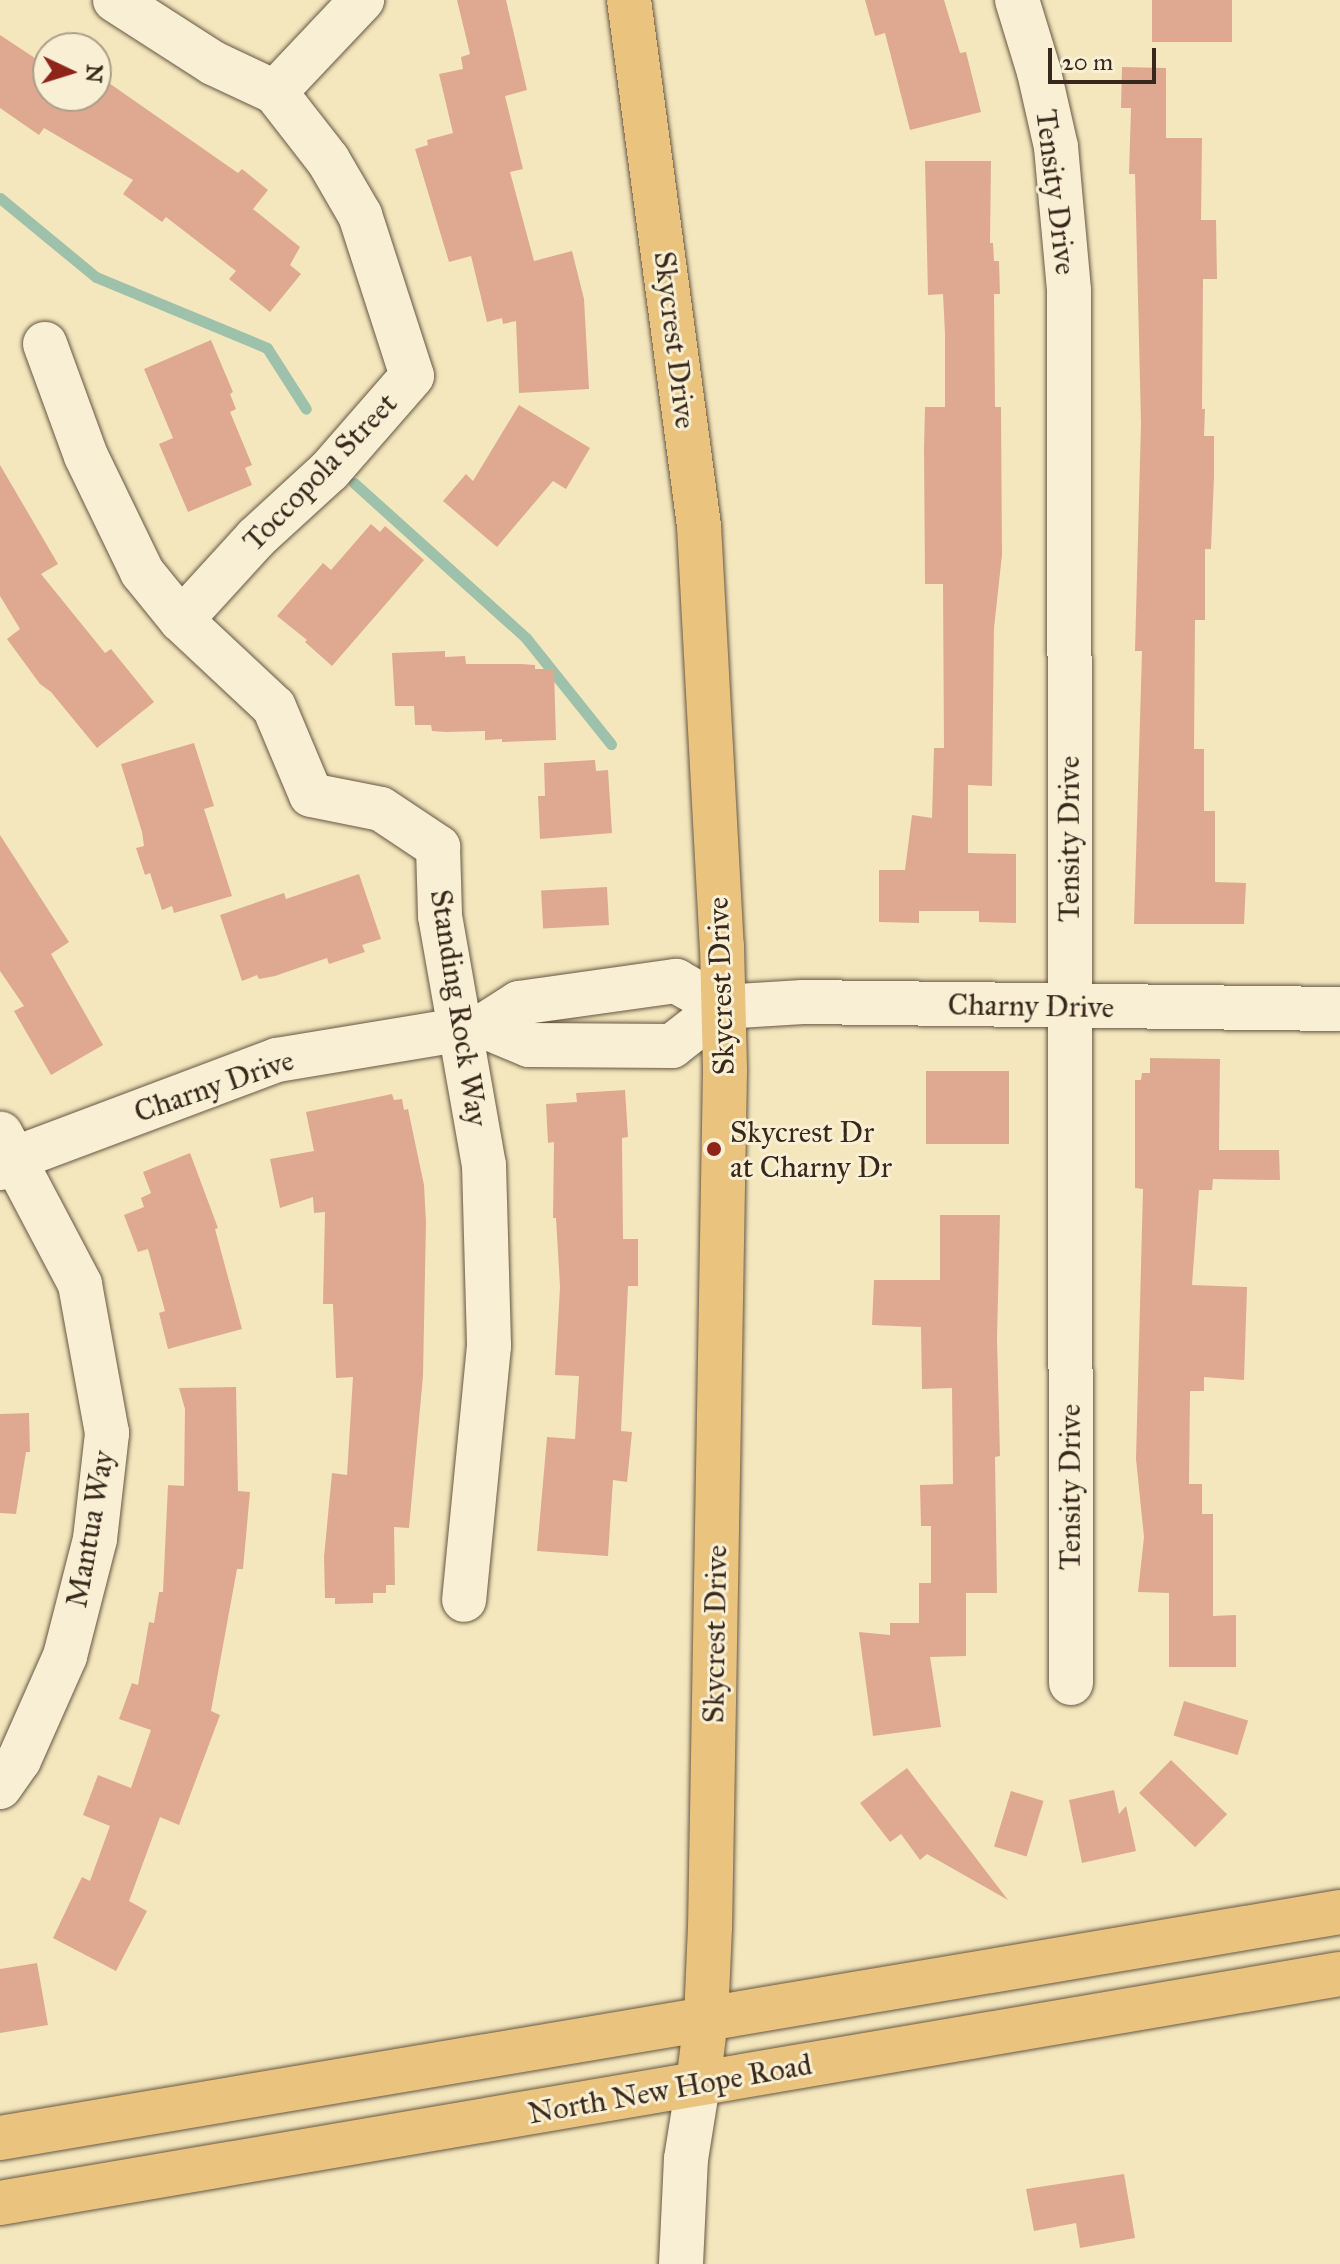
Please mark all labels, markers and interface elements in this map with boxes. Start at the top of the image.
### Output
north arrow [32,32,112,112]
scale bar [1052,32,1160,82]
text: 20 m [1062,47,1113,77]
text: N [80,63,109,84]
street label: Tensity Drive [1028,107,1084,277]
street label: Skycrest Drive [646,249,704,431]
street label: Toccopola Street [235,385,405,559]
street label: Tensity Drive [1051,756,1087,922]
street label: Standing Rock Way [422,887,496,1129]
street label: Skycrest Drive [700,896,742,1076]
street label: Charny Drive [947,987,1115,1025]
street label: Charny Drive [129,1042,299,1130]
place label: Skycrest Dr at Charny Dr [730,1114,892,1184]
marker: Skycrest Dr at Charny Dr [705,1140,723,1158]
street label: Tensity Drive [1052,1404,1088,1570]
street label: Mantua Way [58,1448,122,1610]
street label: Skycrest Drive [695,1544,735,1724]
street label: North New Hope Road [525,2046,815,2132]

